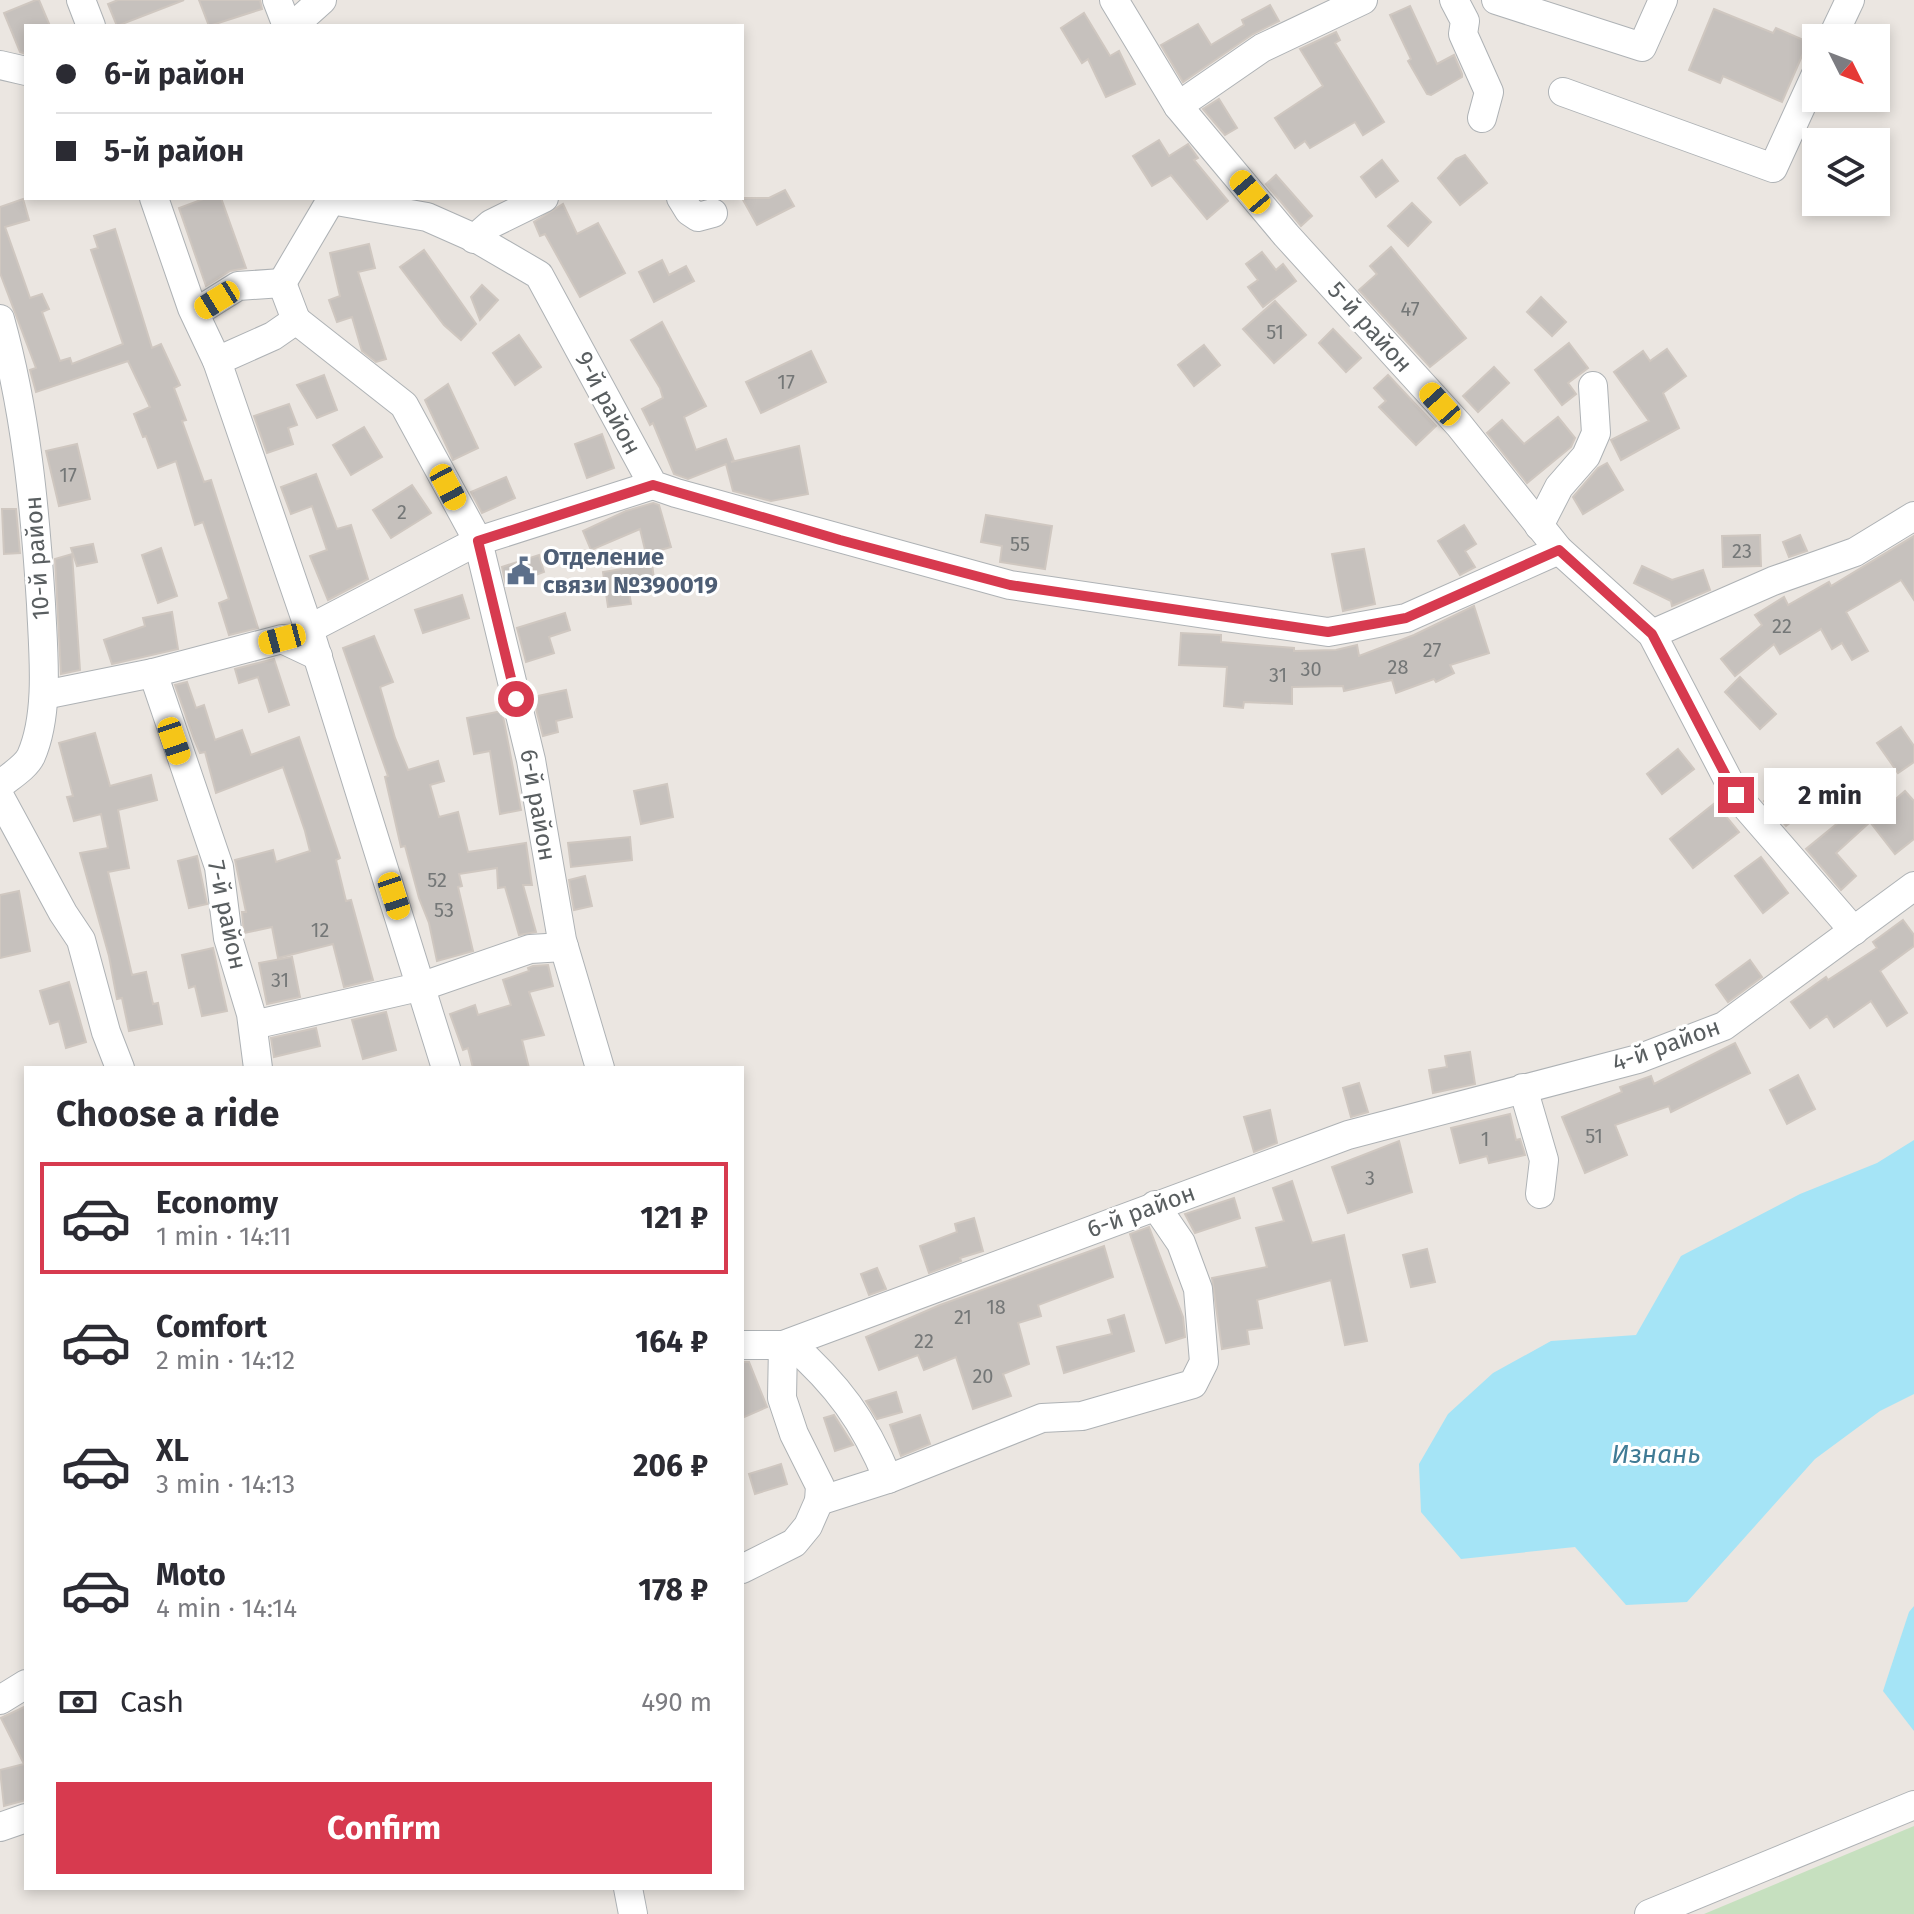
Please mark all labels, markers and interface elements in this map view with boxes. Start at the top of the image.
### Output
north arrow [1802,24,1890,112]
map controls [1802,24,1890,216]
text: 6-й район [104,56,245,92]
button: layers [1802,128,1890,216]
text: 5-й район [104,133,244,169]
car [1225,166,1275,218]
street label: 5-й район [1322,276,1418,378]
car [190,277,244,323]
house number: 47 [1400,297,1420,321]
house number: 51 [1266,320,1284,344]
street label: 9-й район [569,347,647,459]
house number: 17 [777,370,795,394]
car [1415,378,1465,430]
car [426,460,470,514]
house number: 17 [59,463,77,487]
street label: 10-й район [19,495,55,621]
house number: 2 [397,500,407,524]
house number: 55 [1010,532,1030,556]
house number: 23 [1732,539,1752,563]
place label: Отделение связи №390019 [543,543,718,599]
public building icon: Отделение связи №390019 [506,556,536,586]
house number: 22 [1772,614,1792,638]
car [256,621,308,657]
house number: 27 [1423,638,1441,662]
house number: 28 [1388,655,1408,679]
house number: 30 [1300,657,1322,681]
house number: 31 [1269,663,1287,687]
route start [498,681,534,717]
car [155,714,193,768]
street label: 6-й район [514,747,562,863]
callout: 2 min [1764,767,1896,823]
route end [1718,777,1754,813]
text: 2 min [1798,780,1862,811]
street label: 7-й район [202,858,252,972]
house number: 52 [427,868,447,892]
car [375,869,413,923]
house number: 53 [434,898,454,922]
house number: 12 [311,918,329,942]
house number: 31 [271,968,289,992]
street label: 4-й район [1608,1013,1724,1077]
text: Choose a ride [56,1092,279,1136]
house number: 51 [1585,1124,1603,1148]
house number: 1 [1481,1127,1489,1151]
house number: 3 [1365,1166,1375,1190]
street label: 6-й район [1083,1179,1199,1243]
icon: car [60,1182,132,1254]
text: Economy [156,1185,278,1221]
text: 121 ₽ [640,1200,708,1236]
text: 1 min · 14:11 [156,1221,291,1252]
house number: 18 [986,1295,1006,1319]
house number: 21 [954,1305,972,1329]
icon: car [60,1306,132,1378]
text: Comfort [156,1309,267,1345]
text: 164 ₽ [635,1324,708,1360]
house number: 22 [914,1329,934,1353]
text: 2 min · 14:12 [156,1345,295,1376]
house number: 20 [972,1364,994,1388]
icon: car [60,1430,132,1502]
text: XL [156,1433,189,1469]
water label: Изнань [1612,1439,1700,1470]
text: 206 ₽ [633,1448,708,1484]
text: 3 min · 14:13 [156,1469,295,1500]
icon: car [60,1554,132,1626]
text: Moto [156,1557,226,1593]
text: 178 ₽ [638,1572,708,1608]
text: 4 min · 14:14 [156,1593,297,1624]
icon: cash [56,1680,100,1724]
text: Cash [120,1684,184,1720]
text: 490 m [641,1687,712,1718]
button: Confirm [56,1782,712,1874]

